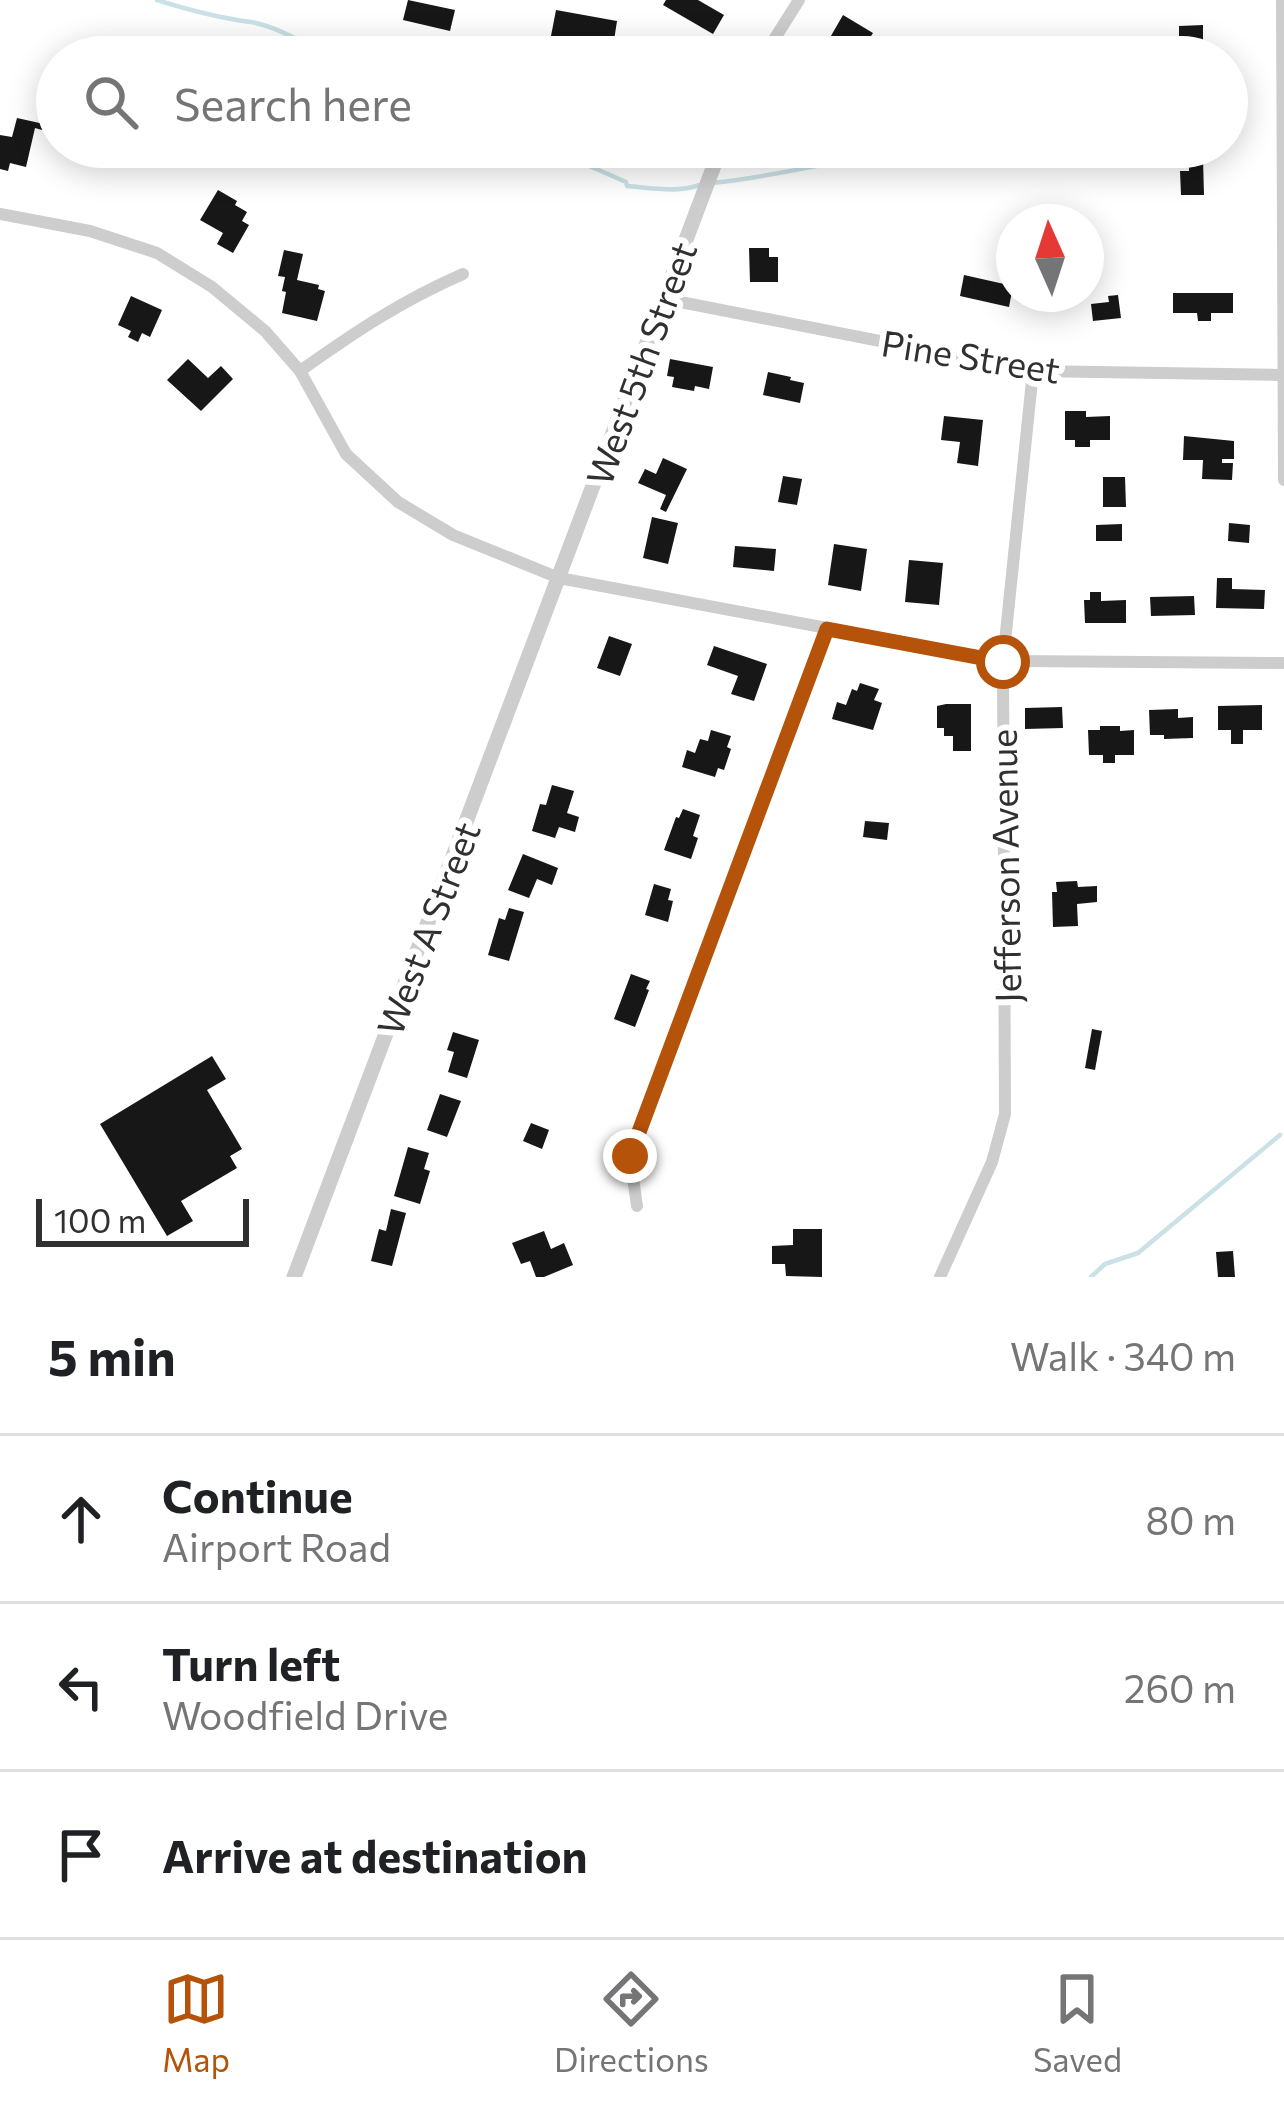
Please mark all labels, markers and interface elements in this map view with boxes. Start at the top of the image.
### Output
search box [36,36,1248,168]
icon: search [78,69,144,135]
text: Search here [174,75,412,130]
north arrow [996,204,1104,312]
street label: West 5th Street [576,235,704,491]
street label: Pine Street [879,319,1063,391]
route start [976,635,1030,689]
street label: Jefferson Avenue [980,729,1028,1003]
street label: West A Street [366,815,488,1041]
route end [603,1129,657,1183]
scale bar [36,1193,249,1246]
text: 100 m [54,1199,146,1240]
text: 5 min [48,1324,176,1387]
text: Walk · 340 m [1010,1331,1236,1379]
text: Continue [162,1467,353,1522]
icon: ahead [48,1486,114,1552]
text: 80 m [1145,1495,1236,1543]
text: Airport Road [162,1522,391,1570]
text: Turn left [162,1635,340,1690]
icon: left [48,1654,114,1720]
text: 260 m [1124,1663,1236,1711]
text: Woodfield Drive [162,1690,448,1738]
icon: arrive [48,1822,114,1888]
text: Arrive at destination [162,1827,588,1882]
tab: Map [162,1966,230,2079]
tab: Directions [554,1966,709,2079]
tab: Saved [1033,1966,1122,2079]

